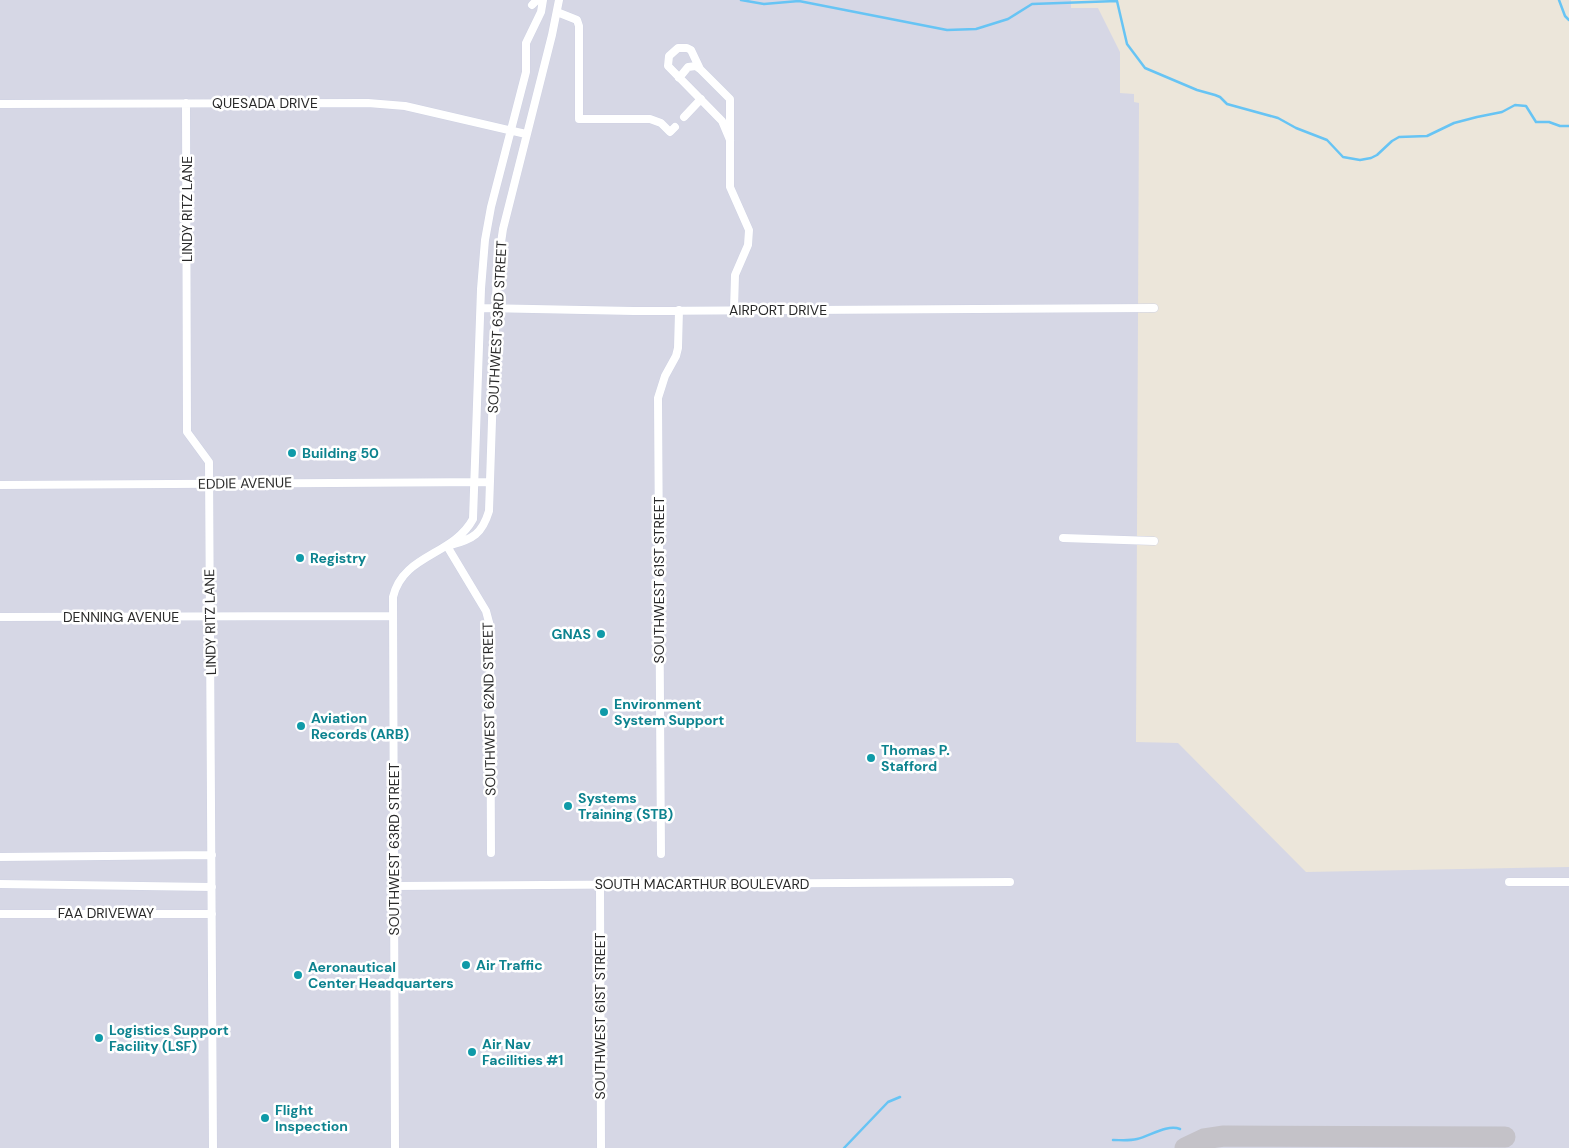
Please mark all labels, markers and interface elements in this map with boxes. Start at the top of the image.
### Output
street label: QUESADA DRIVE [212,94,318,112]
street label: LINDY RITZ LANE [178,156,196,262]
street label: SOUTHWEST 63RD STREET [483,240,511,414]
street label: AIRPORT DRIVE [729,301,827,319]
place label: Building 50 [302,444,379,462]
marker: Building 50 [286,447,298,459]
street label: EDDIE AVENUE [198,473,292,493]
street label: SOUTHWEST 61ST STREET [650,496,668,663]
place label: Registry [310,549,367,567]
marker: Registry [294,552,306,564]
street label: LINDY RITZ LANE [200,569,220,675]
street label: DENNING AVENUE [63,608,179,626]
street label: SOUTHWEST 62ND STREET [478,622,500,796]
place label: GNAS [552,625,591,643]
marker: GNAS [595,628,607,640]
place label: Environment System Support [614,695,724,729]
marker: Environment System Support [598,706,610,718]
place label: Aviation Records (ARB) [311,709,410,743]
marker: Aviation Records (ARB) [295,720,307,732]
place label: Thomas P. Stafford [881,741,950,775]
marker: Thomas P. Stafford [865,752,877,764]
street label: SOUTHWEST 63RD STREET [385,762,403,935]
place label: Systems Training (STB) [578,789,674,823]
marker: Systems Training (STB) [562,800,574,812]
street label: SOUTH MACARTHUR BOULEVARD [595,875,809,893]
street label: FAA DRIVEWAY [58,904,154,922]
street label: SOUTHWEST 61ST STREET [591,932,609,1099]
place label: Air Traffic [476,956,543,974]
place label: Aeronautical Center Headquarters [308,958,454,992]
marker: Air Traffic [460,959,472,971]
marker: Aeronautical Center Headquarters [292,969,304,981]
place label: Logistics Support Facility (LSF) [109,1021,229,1055]
marker: Logistics Support Facility (LSF) [93,1032,105,1044]
place label: Air Nav Facilities #1 [482,1035,563,1069]
marker: Air Nav Facilities #1 [466,1046,478,1058]
place label: Flight Inspection [275,1101,348,1135]
marker: Flight Inspection [259,1112,271,1124]

